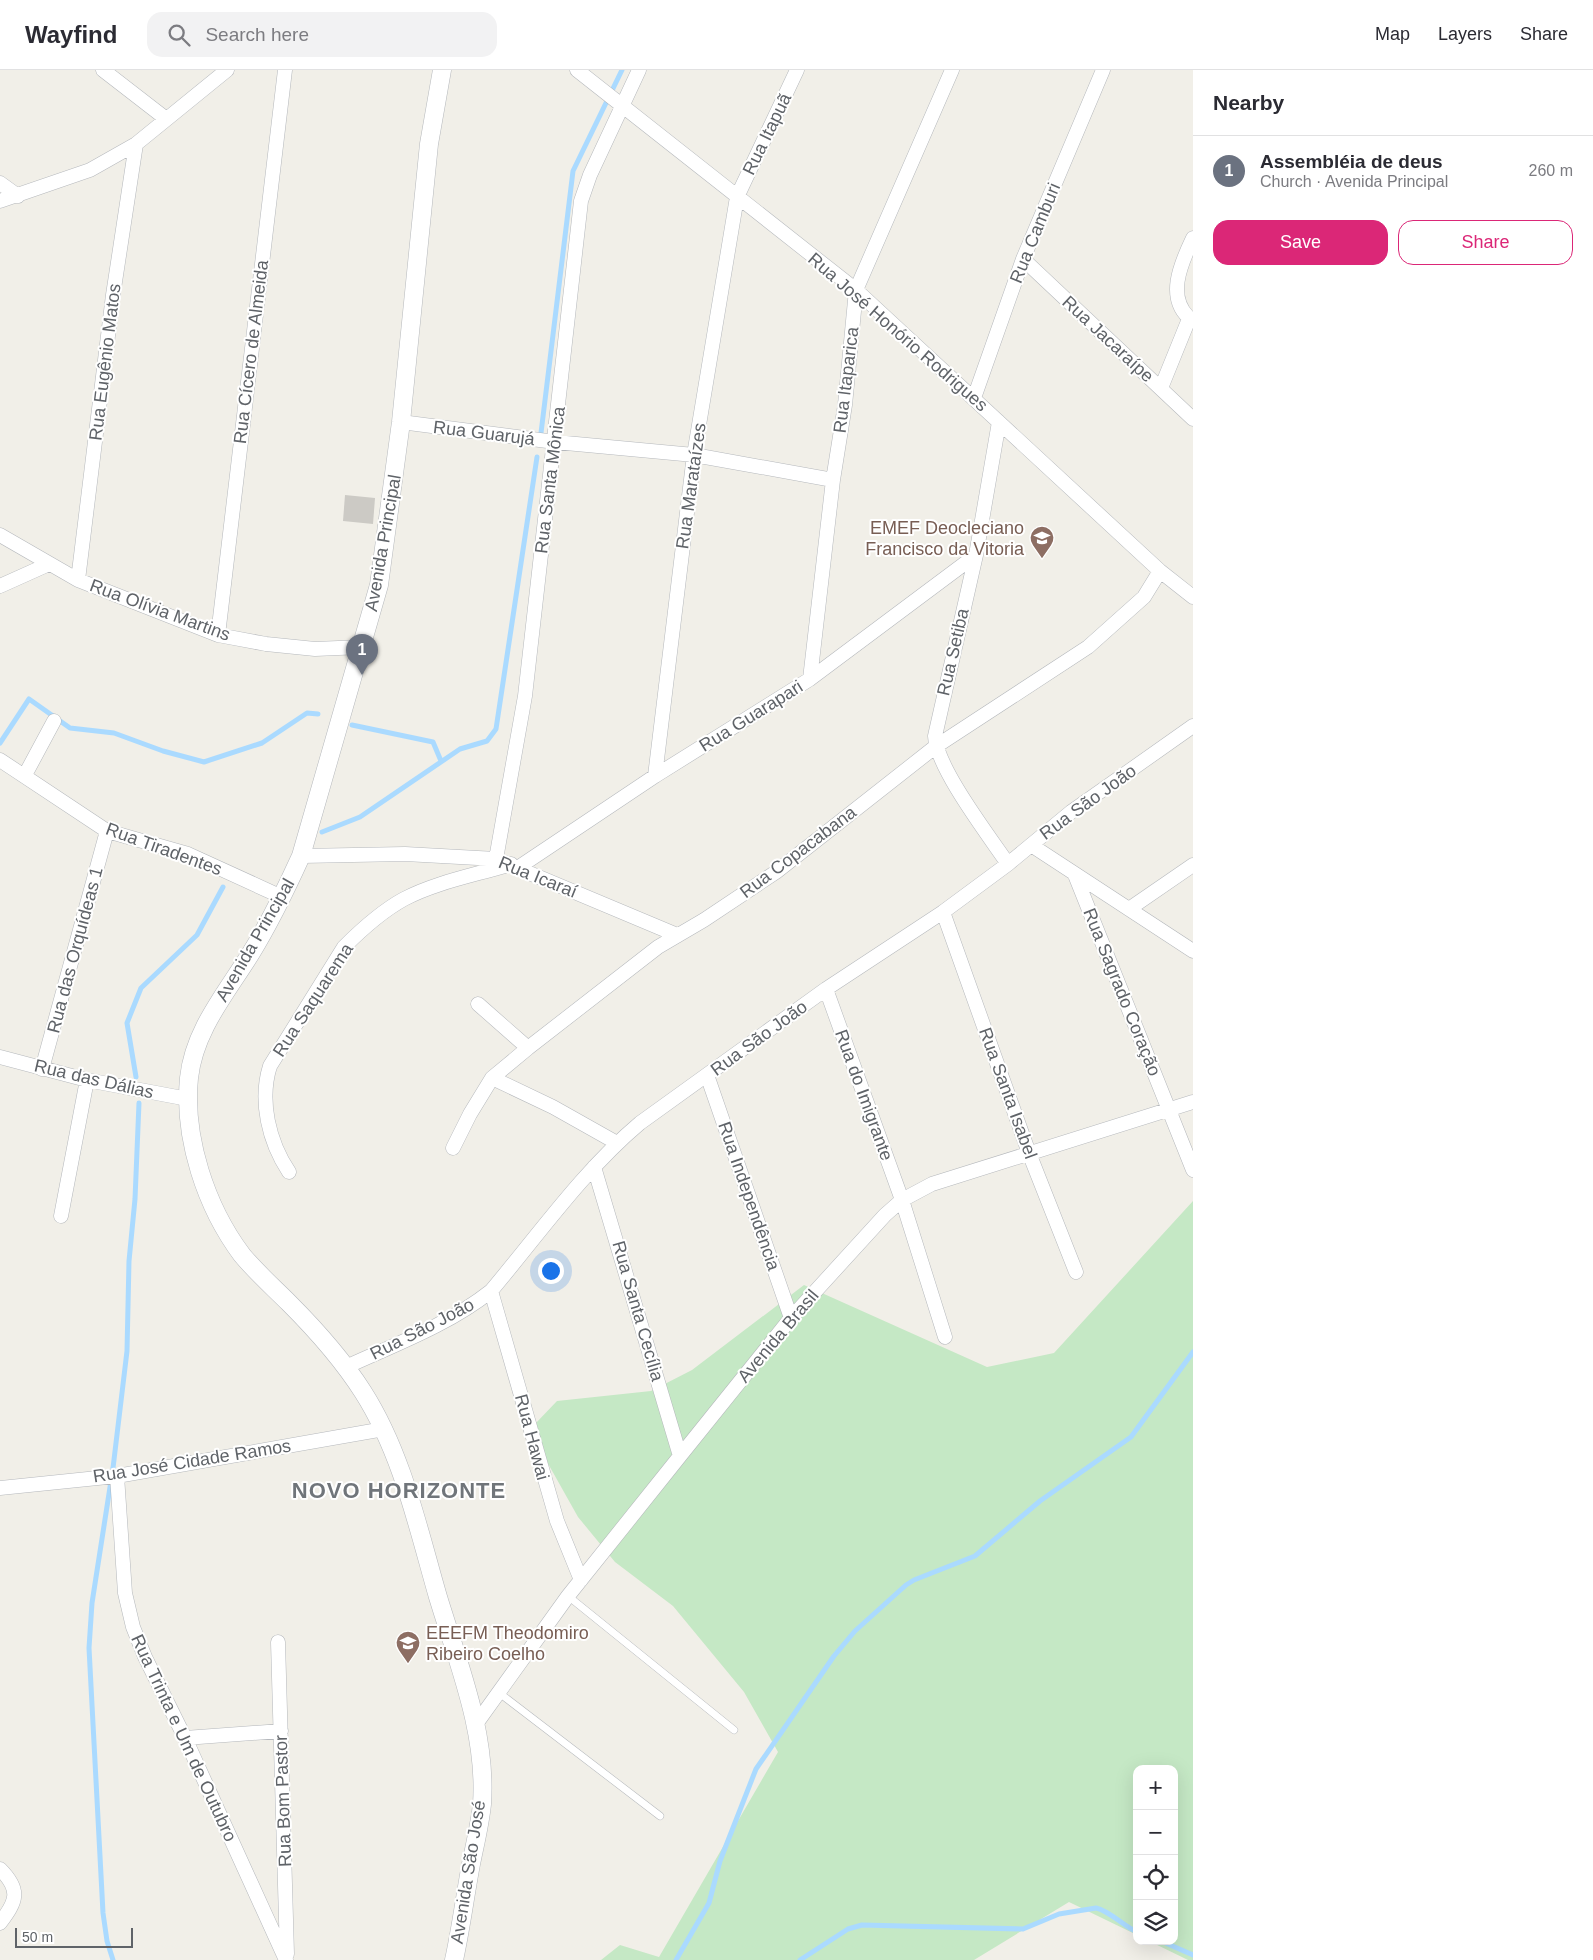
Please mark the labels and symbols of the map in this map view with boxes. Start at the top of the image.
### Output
street label: Rua Itapuã [739,89,796,178]
street label: Rua Camburi [1006,180,1064,286]
street label: Rua José Honório Rodrigues [804,249,992,415]
street label: Rua Cícero de Almeida [230,258,272,445]
street label: Rua Eugênio Matos [85,282,125,442]
street label: Rua Jacaraípe [1058,292,1158,386]
street label: Rua Itaparica [830,325,863,434]
street label: Rua Santa Mônica [531,404,569,555]
street label: Rua Guarujá [432,417,537,449]
street label: Rua Marataízes [672,422,710,550]
street label: Avenida Principal [361,473,405,613]
place label: EMEF Deocleciano Francisco da Vitoria [865,518,1025,559]
school or university icon: EMEF Deocleciano Francisco da Vitoria [1029,525,1055,559]
street label: Rua Olívia Martins [87,575,233,645]
street label: Rua Setiba [933,605,973,698]
pin: 1 [346,634,378,675]
street label: Rua Guarapari [696,676,806,756]
street label: Rua São João [1036,760,1140,844]
street label: Rua Copacabana [736,801,861,902]
street label: Rua Tiradentes [103,819,225,879]
street label: Rua Icaraí [496,852,580,902]
street label: Rua das Orquídeas 1 [43,865,107,1035]
street label: Avenida Principal [212,875,298,1005]
street label: Rua Sagrado Coração [1079,905,1165,1079]
street label: Rua Saquarema [269,939,358,1060]
street label: Rua São João [707,996,811,1080]
street label: Rua Santa Isabel [975,1025,1041,1161]
street label: Rua do Imigrante [831,1027,897,1163]
street label: Rua das Dálias [32,1056,156,1102]
street label: Rua Independência [714,1119,784,1274]
street label: Rua Santa Cecília [608,1239,668,1384]
your location [538,1258,564,1284]
street label: Avenida Brasil [733,1286,823,1386]
street label: Rua São João [367,1294,477,1364]
street label: Rua Hawai [511,1392,553,1482]
street label: Rua José Cidade Ramos [92,1435,292,1487]
district label: NOVO HORIZONTE [292,1478,506,1503]
place label: EEEFM Theodomiro Ribeiro Coelho [426,1623,589,1664]
school or university icon: EEEFM Theodomiro Ribeiro Coelho [395,1630,421,1664]
street label: Rua Trinta e Um de Outubro [127,1631,241,1845]
street label: Rua Bom Pastor [271,1735,295,1867]
street label: Avenida São José [447,1799,489,1945]
scale bar [15,1925,132,1948]

